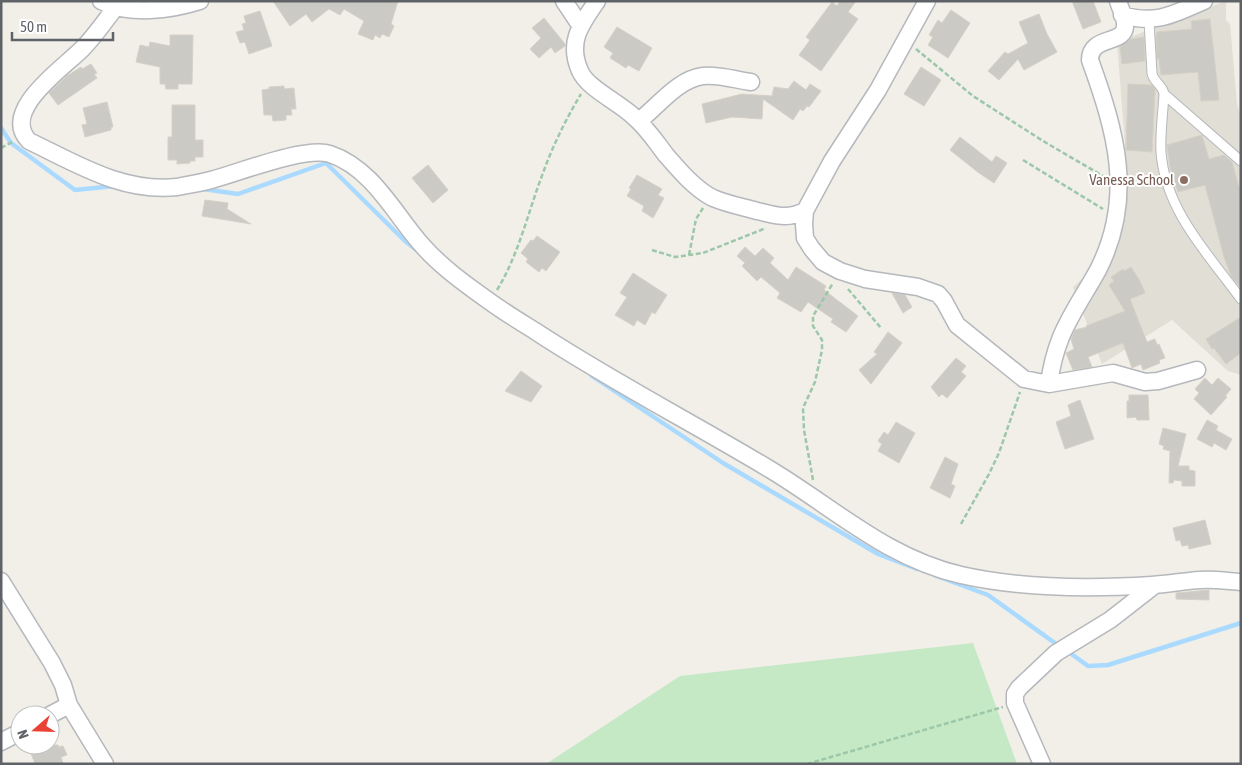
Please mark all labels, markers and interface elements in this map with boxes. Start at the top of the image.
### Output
scale bar [12,10,114,42]
text: 50 m [20,18,47,35]
place label: Vanessa School [1089,171,1174,188]
marker: Vanessa School [1178,174,1190,186]
north arrow [10,705,60,755]
text: N [14,728,32,741]

